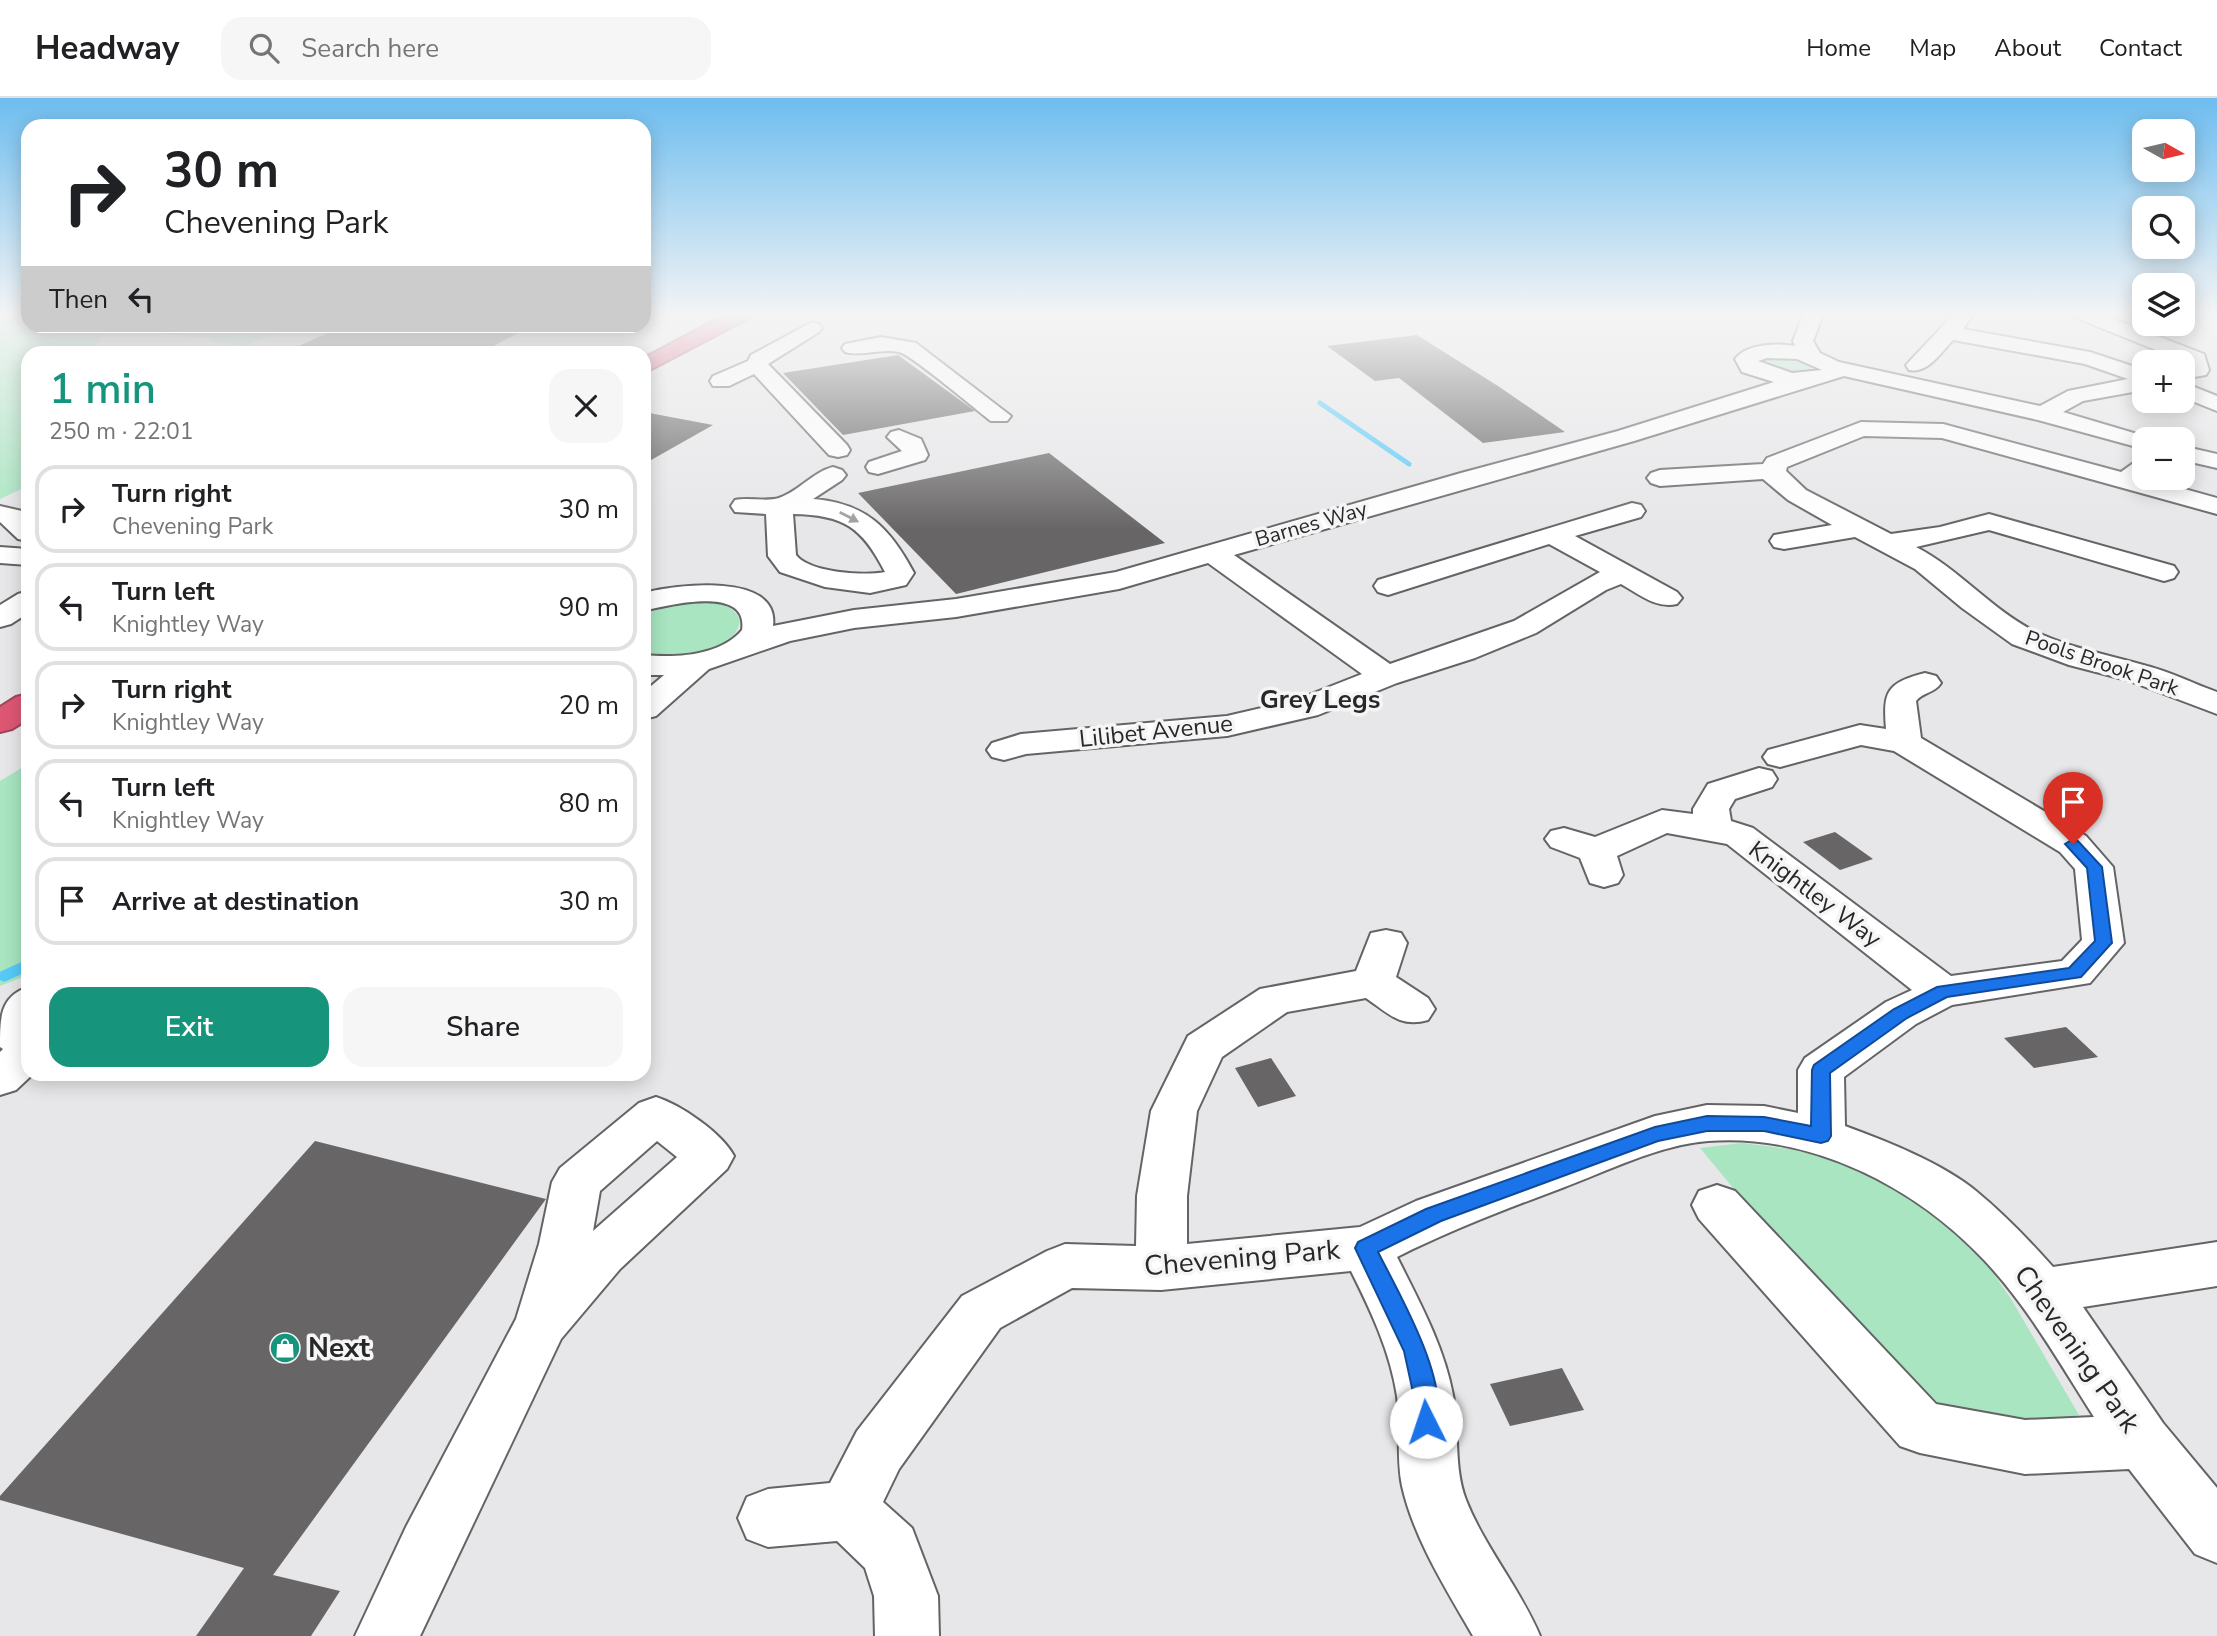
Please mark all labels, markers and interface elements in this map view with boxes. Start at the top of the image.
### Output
search box [221,17,711,80]
text: Headway [35,26,179,71]
icon: search [245,29,283,67]
text: Search here [301,31,439,66]
text: Home [1806,32,1871,64]
text: Map [1909,32,1956,64]
text: About [1994,32,2061,64]
text: Contact [2099,32,2182,64]
north arrow [2132,119,2194,182]
map controls [2132,119,2195,490]
text: 30 m [164,137,279,204]
icon: right [49,147,140,238]
button: search [2132,196,2195,259]
text: Chevening Park [164,201,388,244]
button: layers [2132,273,2195,336]
icon: left [122,280,160,318]
text: Then [49,282,108,317]
button: + [2132,350,2195,413]
text: 1 min [49,361,156,418]
button: close [549,369,623,443]
text: 250 m · 22:01 [49,416,194,447]
button: − [2132,427,2195,490]
text: Turn right [112,476,231,511]
icon: right [53,490,91,528]
text: 30 m [559,492,619,527]
street label: Barnes Way [1252,495,1370,553]
text: Chevening Park [112,511,273,542]
one-way arrow [839,511,859,523]
text: Turn left [112,574,215,609]
icon: left [53,588,91,626]
text: 90 m [559,590,619,625]
text: Knightley Way [112,609,264,640]
street label: Pools Brook Park [2022,624,2183,703]
text: Turn right [112,672,231,707]
district label: Grey Legs [1260,682,1380,717]
icon: right [53,686,91,724]
text: 20 m [559,688,619,723]
text: Knightley Way [112,707,264,738]
street label: Lilibet Avenue [1078,707,1234,755]
text: Turn left [112,770,215,805]
pin [2043,772,2103,844]
icon: arrive [2054,783,2092,821]
icon: left [53,784,91,822]
text: 80 m [559,786,619,821]
text: Knightley Way [112,805,264,836]
street label: Knightley Way [1742,834,1888,955]
icon: arrive [53,882,91,920]
text: Arrive at destination [112,884,359,919]
text: 30 m [559,884,619,919]
button: Exit [49,987,329,1067]
button: Share [343,987,623,1067]
street label: Chevening Park [1143,1230,1342,1285]
street label: Chevening Park [2005,1258,2149,1441]
place label: Next [308,1329,370,1367]
shop icon: Next [268,1331,302,1365]
position arrow [1389,1385,1463,1459]

